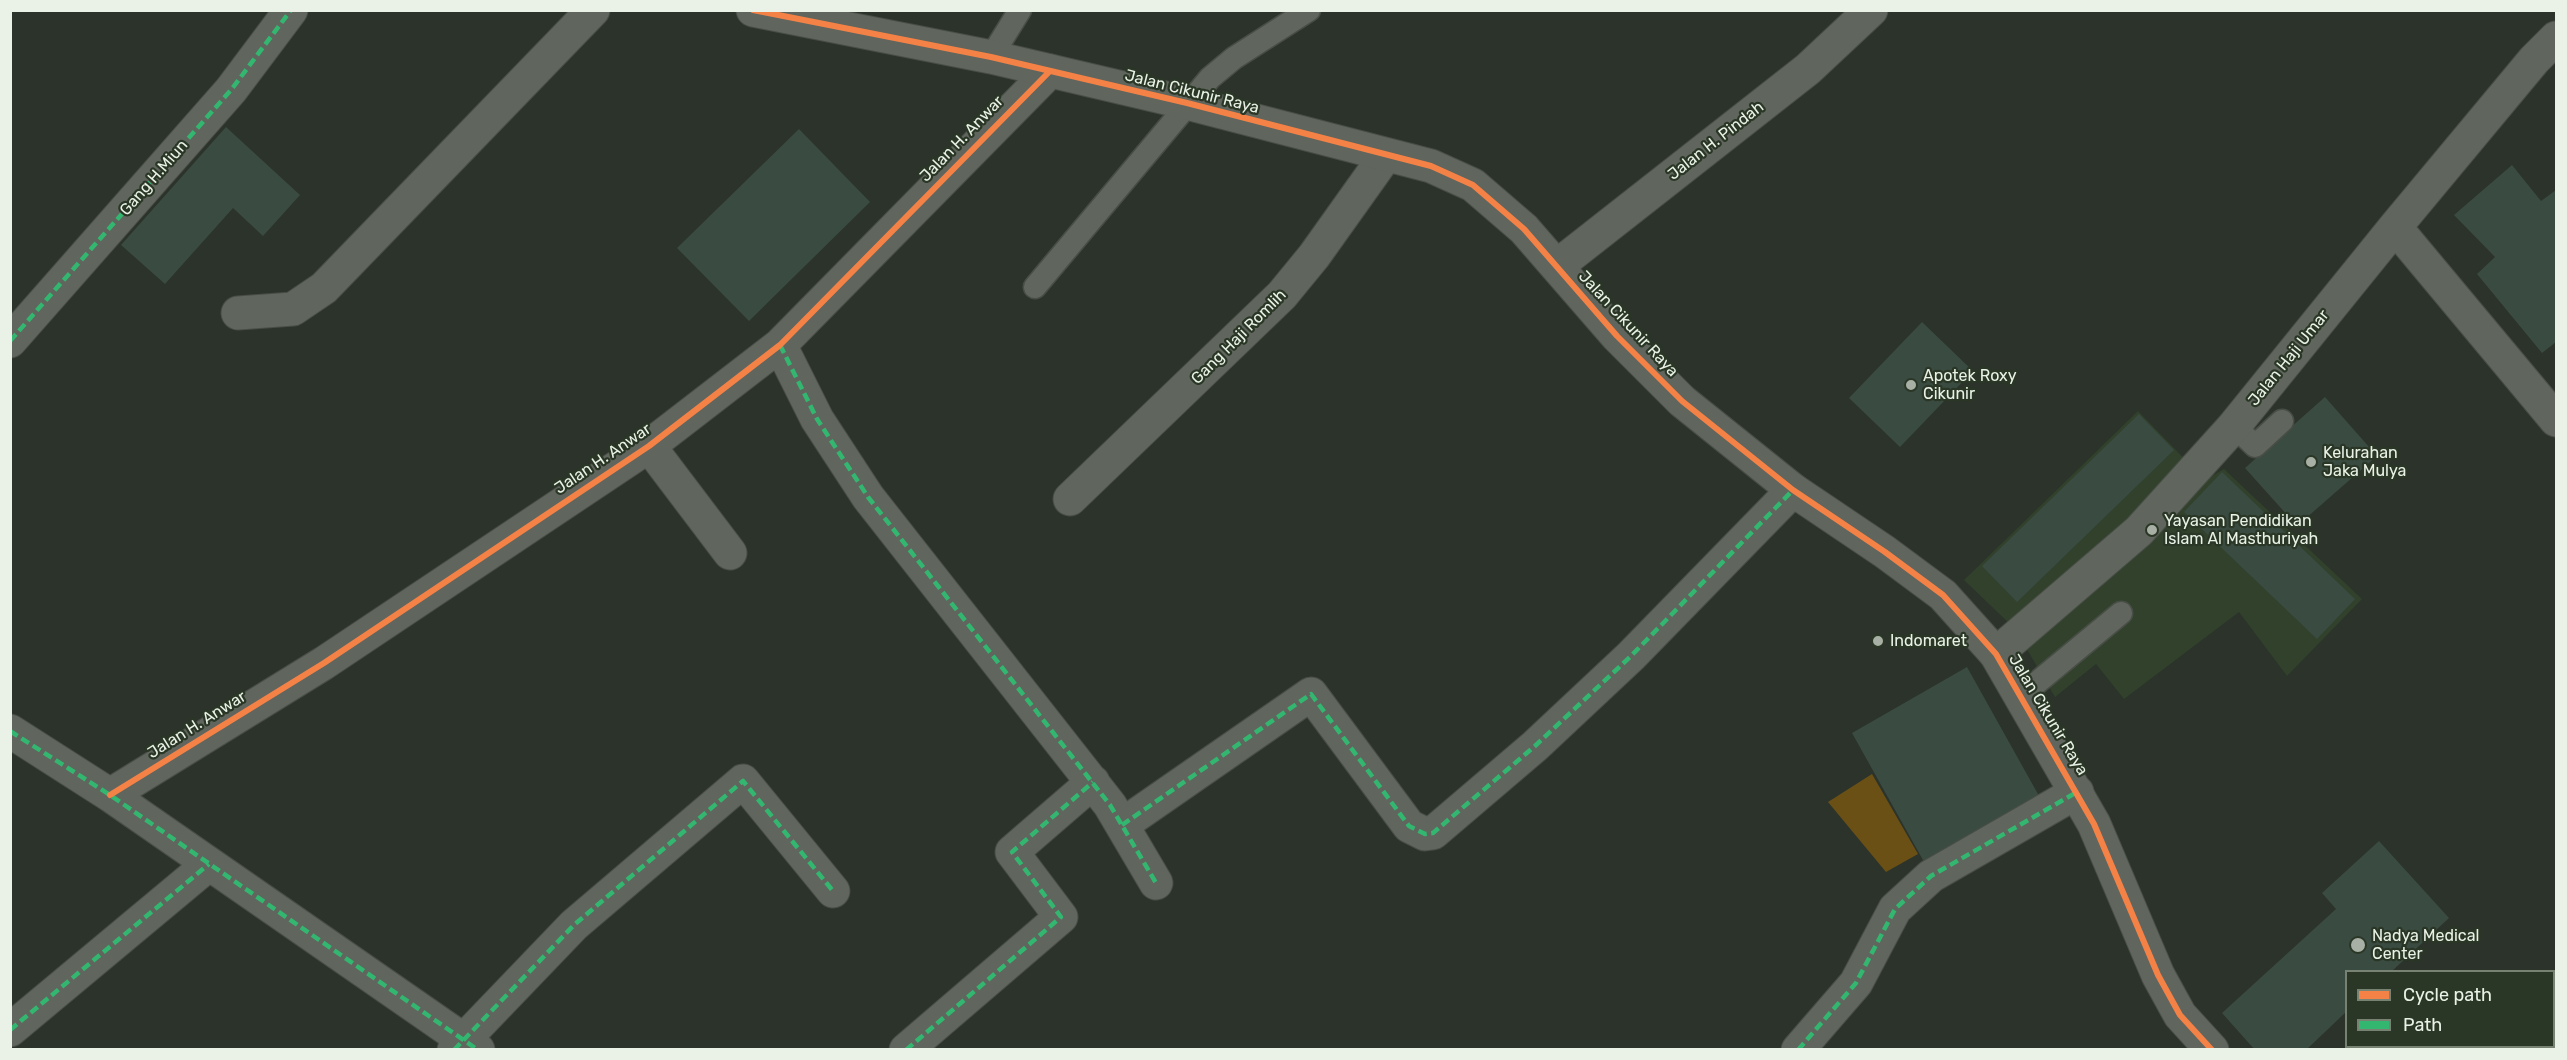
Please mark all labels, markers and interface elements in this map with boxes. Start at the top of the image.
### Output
street label: Jalan Cikunir Raya [1123,66,1261,118]
street label: Jalan H. Anwar [916,92,1008,186]
street label: Jalan H. Pindah [1664,98,1768,184]
street label: Gang H.Miun [116,136,192,220]
street label: Jalan Cikunir Raya [1574,267,1682,381]
street label: Gang Haji Romlih [1188,286,1290,388]
street label: Jalan Haji Umar [2244,306,2334,410]
place label: Apotek Roxy Cikunir [1923,366,2017,404]
marker: Apotek Roxy Cikunir [1904,378,1918,392]
street label: Jalan H. Anwar [551,420,655,498]
place label: Kelurahan Jaka Mulya [2323,443,2406,481]
marker: Kelurahan Jaka Mulya [2304,455,2318,469]
place label: Yayasan Pendidikan Islam Al Masthuriyah [2164,511,2318,549]
marker: Yayasan Pendidikan Islam Al Masthuriyah [2145,523,2159,537]
place label: Indomaret [1890,631,1967,651]
marker: Indomaret [1871,634,1885,648]
street label: Jalan Cikunir Raya [2004,651,2092,779]
street label: Jalan H. Anwar [144,687,250,763]
place label: Nadya Medical Center [2372,926,2479,964]
marker: Nadya Medical Center [2349,936,2367,954]
legend [2345,970,2555,1048]
text: Cycle path [2403,984,2492,1006]
text: Path [2403,1014,2442,1036]

